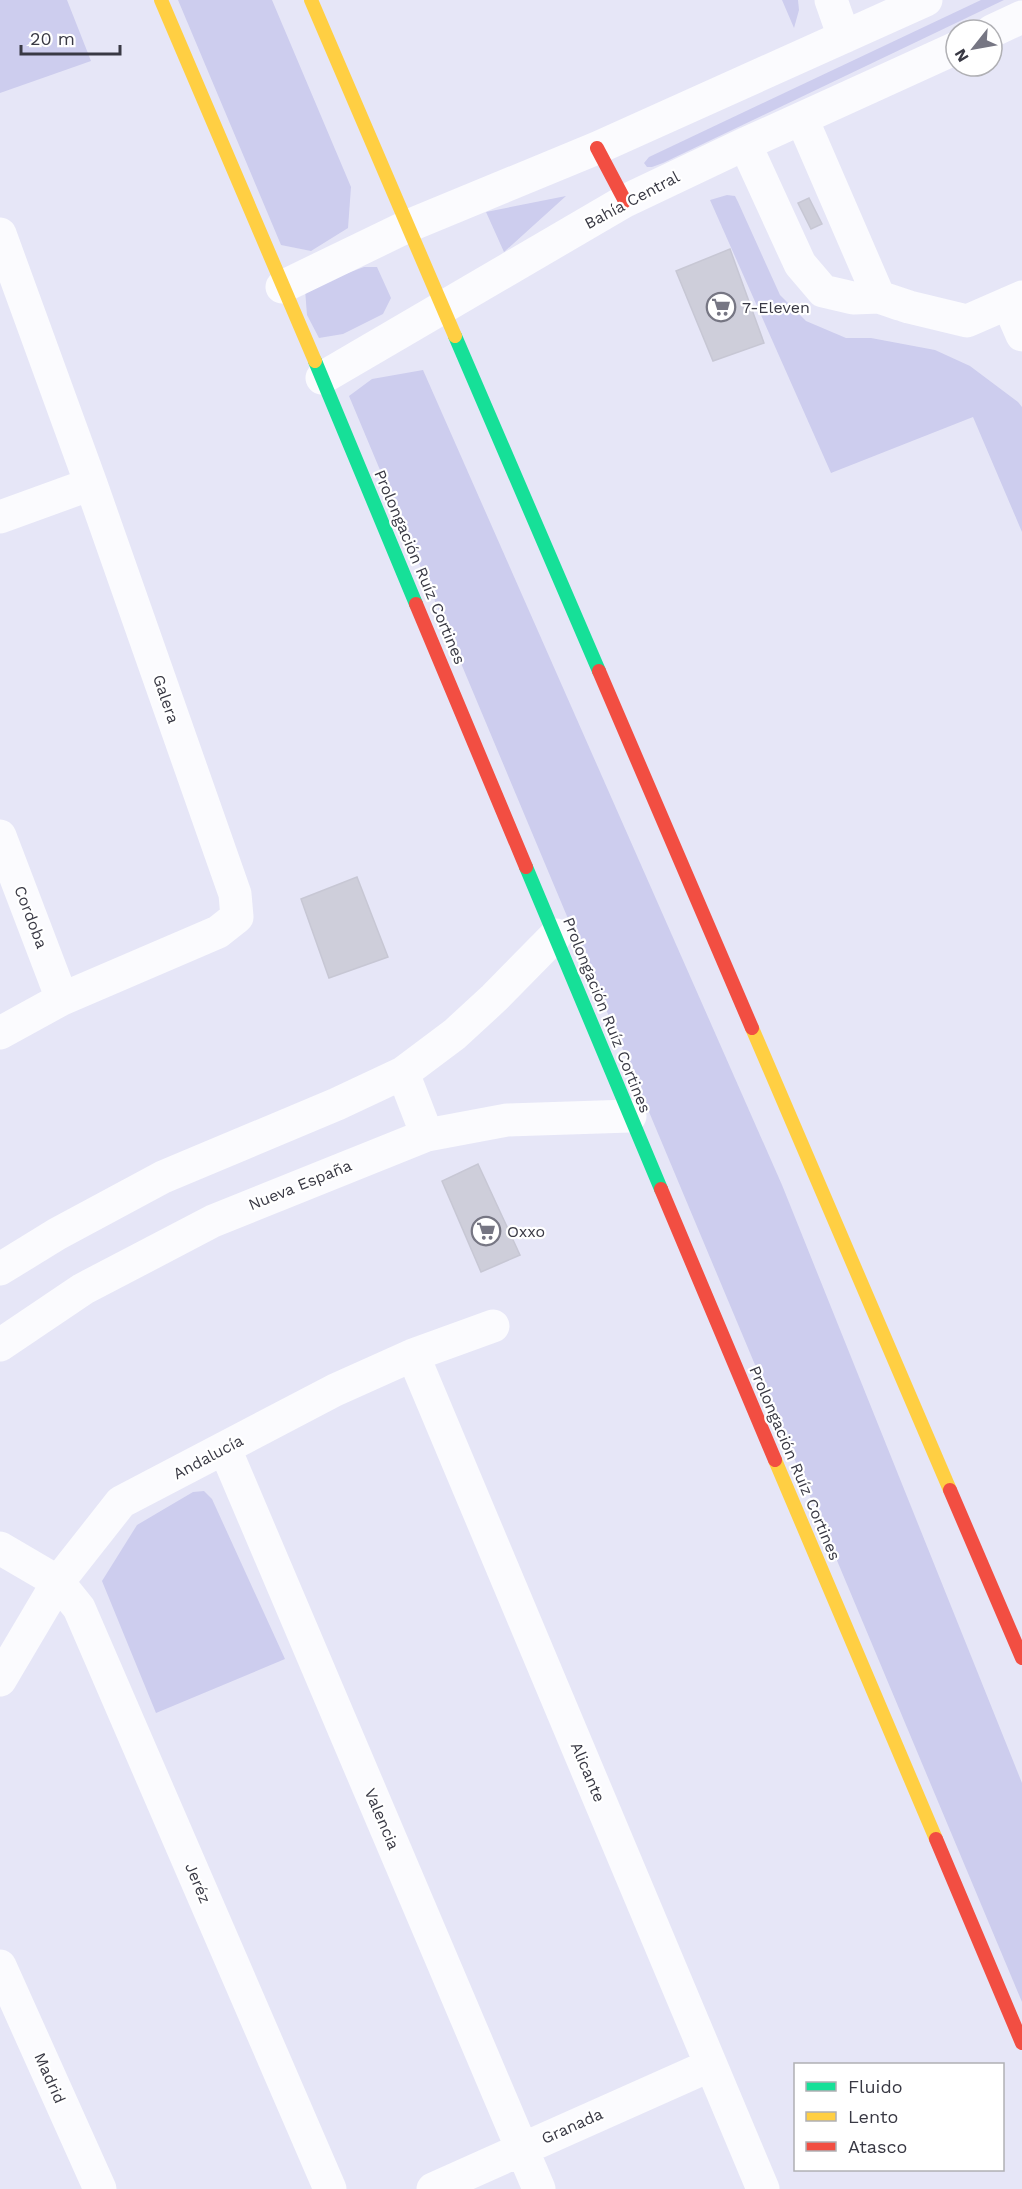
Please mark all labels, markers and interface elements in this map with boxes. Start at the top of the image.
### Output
scale bar [21,18,120,56]
north arrow [944,18,1004,78]
text: 20 m [30,28,75,49]
text: N [950,45,973,65]
street label: Bahía Central [581,167,683,233]
supermarket icon: 7-Eleven [705,291,737,323]
place label: 7-Eleven [742,298,810,317]
street label: Prolongación Ruíz Cortines [370,467,470,667]
street label: Galera [149,672,183,726]
street label: Cordoba [10,883,52,951]
street label: Prolongación Ruíz Cortines [559,914,655,1116]
street label: Nueva España [246,1156,354,1214]
supermarket icon: Oxxo [470,1215,502,1247]
place label: Oxxo [507,1222,545,1241]
street label: Prolongación Ruíz Cortines [745,1363,845,1563]
street label: Andalucía [170,1431,246,1483]
street label: Alicante [567,1739,609,1805]
street label: Valencia [361,1785,403,1853]
street label: Jeréz [181,1860,215,1906]
street label: Madrid [30,2050,70,2106]
legend [794,2063,1004,2171]
text: Fluido [848,2076,902,2097]
street label: Granada [538,2104,606,2148]
text: Lento [848,2106,898,2127]
text: Atasco [848,2136,907,2157]

